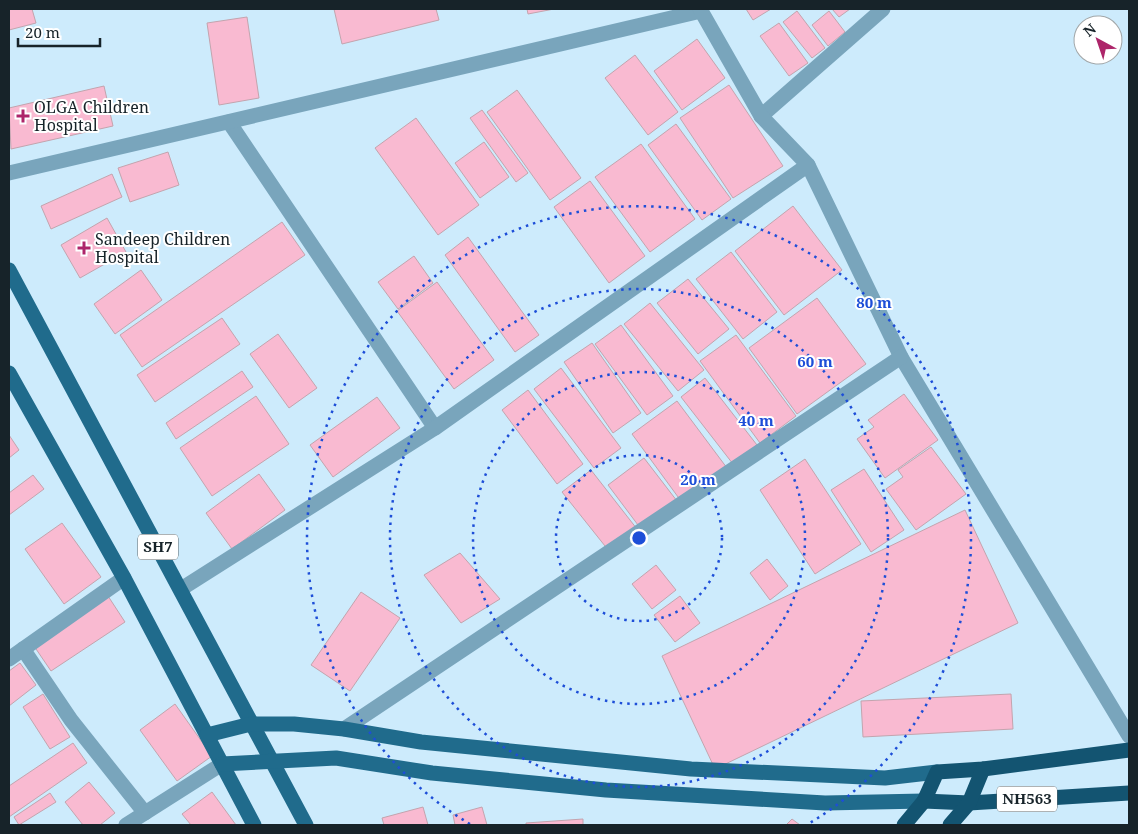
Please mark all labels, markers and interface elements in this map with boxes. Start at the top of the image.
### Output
scale bar [18,15,100,47]
north arrow [1073,15,1123,65]
text: N [1079,19,1100,40]
text: 20 m [25,22,60,42]
place label: OLGA Children Hospital [34,96,149,136]
marker: OLGA Children Hospital [16,109,30,123]
place label: Sandeep Children Hospital [95,228,230,268]
marker: Sandeep Children Hospital [77,241,91,255]
text: 80 m [856,292,892,312]
text: 60 m [797,351,833,371]
text: 40 m [738,410,774,430]
text: 20 m [680,469,716,489]
centre of rings [630,529,648,547]
road number: SH7 [138,534,178,560]
road number: NH563 [997,786,1057,812]

